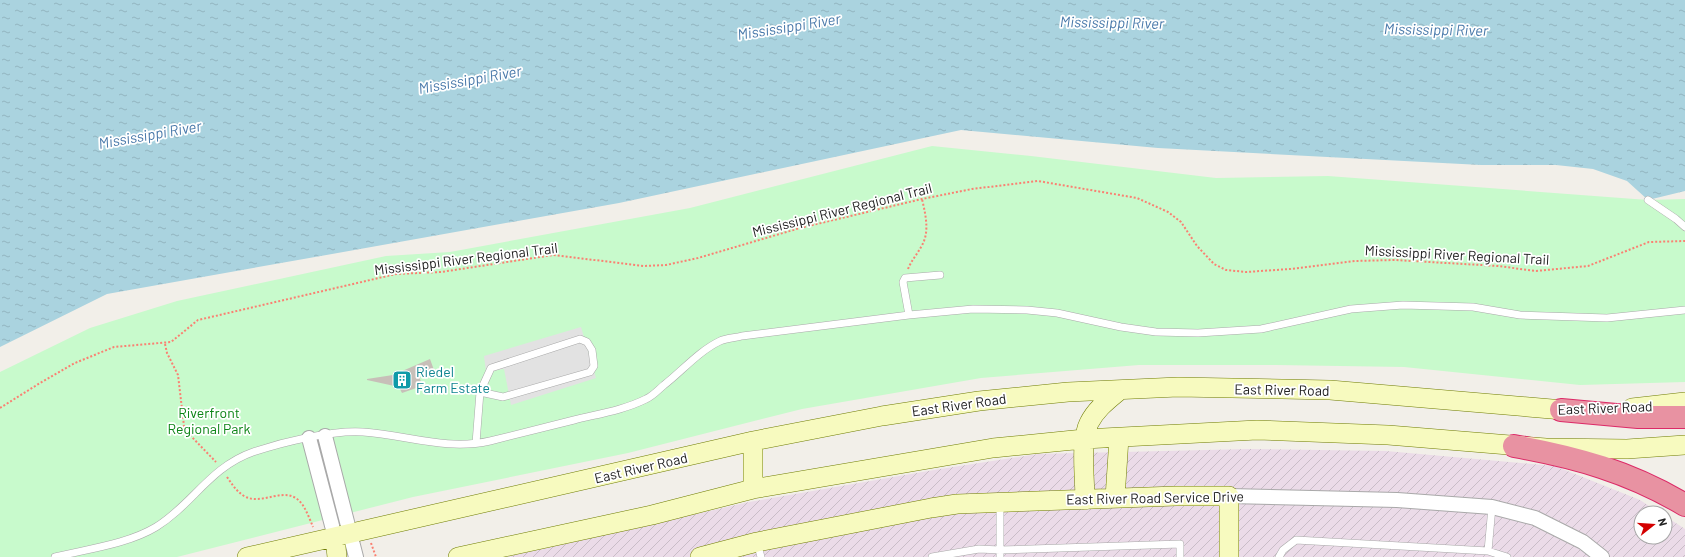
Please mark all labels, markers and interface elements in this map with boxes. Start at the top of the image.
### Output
water label: Mississippi River [736,9,842,43]
water label: Mississippi River [1060,12,1165,32]
water label: Mississippi River [1384,19,1489,39]
water label: Mississippi River [417,61,523,97]
water label: Mississippi River [97,116,203,152]
street label: Mississippi River Regional Trail [750,179,933,240]
street label: Mississippi River Regional Trail [373,239,559,278]
street label: Mississippi River Regional Trail [1364,241,1550,268]
place label: Riedel Farm Estate [416,363,490,396]
building icon: Riedel Farm Estate [391,369,413,391]
street label: East River Road [1234,380,1330,399]
street label: East River Road [911,389,1007,420]
street label: East River Road [1557,397,1653,418]
park label: Riverfront Regional Park [168,404,250,437]
street label: East River Road [593,449,689,486]
street label: East River Road Service Drive [1066,487,1244,508]
north arrow [1633,505,1673,545]
text: N [1656,517,1670,527]

